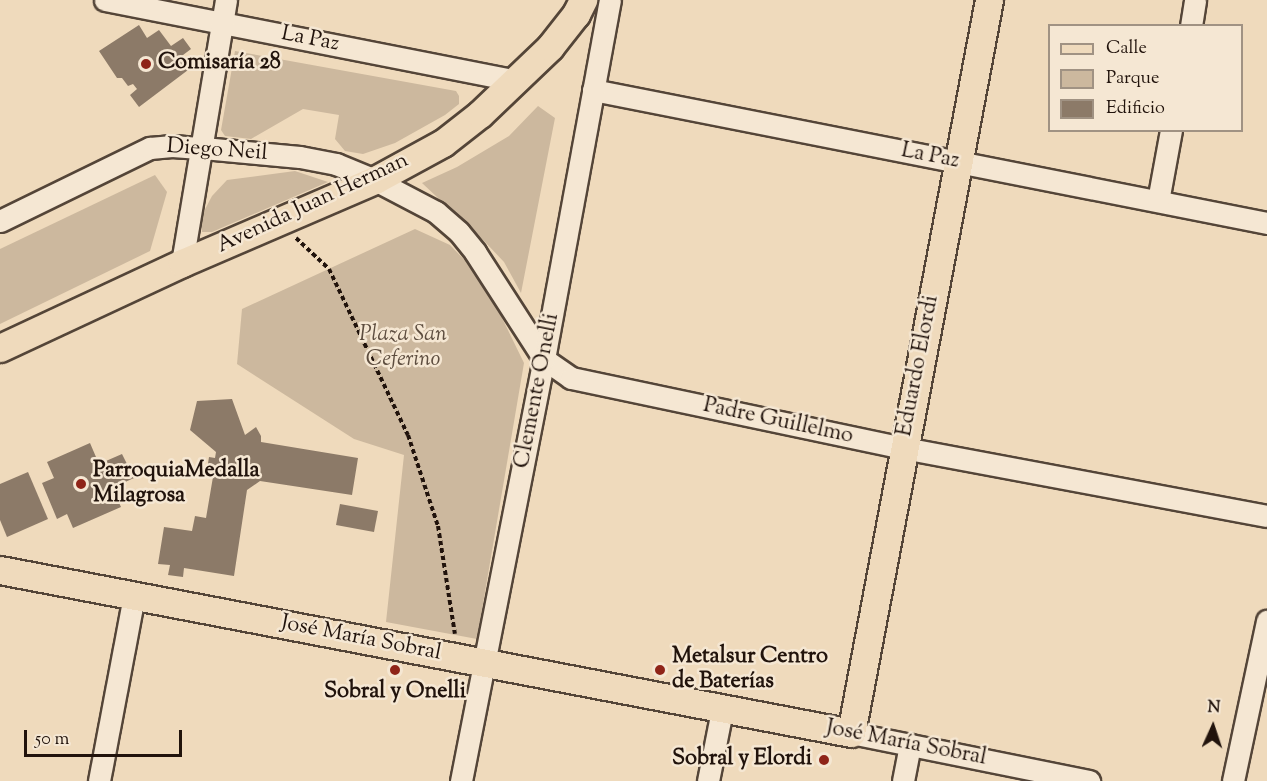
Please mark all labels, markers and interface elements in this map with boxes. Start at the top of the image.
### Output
street label: La Paz [279,21,341,59]
legend [1048,24,1243,132]
text: Calle [1106,36,1147,62]
place label: Comisaría 28 [158,51,281,77]
marker: Comisaría 28 [139,57,153,71]
text: Parque [1106,66,1159,92]
text: Edificio [1106,96,1165,122]
street label: Diego Neil [166,134,268,168]
street label: La Paz [899,138,961,176]
street label: Avenida Juan Herman [213,148,413,260]
street label: Eduardo Elordi [892,293,946,439]
street label: Clemente Onelli [510,311,566,471]
park label: Plaza San Ceferino [359,322,447,374]
street label: Padre Guillelmo [701,393,855,451]
place label: ParroquiaMedalla Milagrosa [93,458,260,510]
marker: ParroquiaMedalla Milagrosa [74,477,88,491]
street label: José María Sobral [279,611,443,667]
place label: Metalsur Centro de Baterías [672,644,828,696]
marker: Sobral y Onelli [388,663,402,677]
marker: Metalsur Centro de Baterías [653,663,667,677]
place label: Sobral y Onelli [324,680,466,706]
north arrow [1183,697,1243,757]
text: N [1207,697,1221,720]
street label: José María Sobral [824,716,988,772]
scale bar [27,718,184,756]
text: 50 m [35,727,69,753]
place label: Sobral y Elordi [672,747,812,773]
marker: Sobral y Elordi [817,753,831,767]

